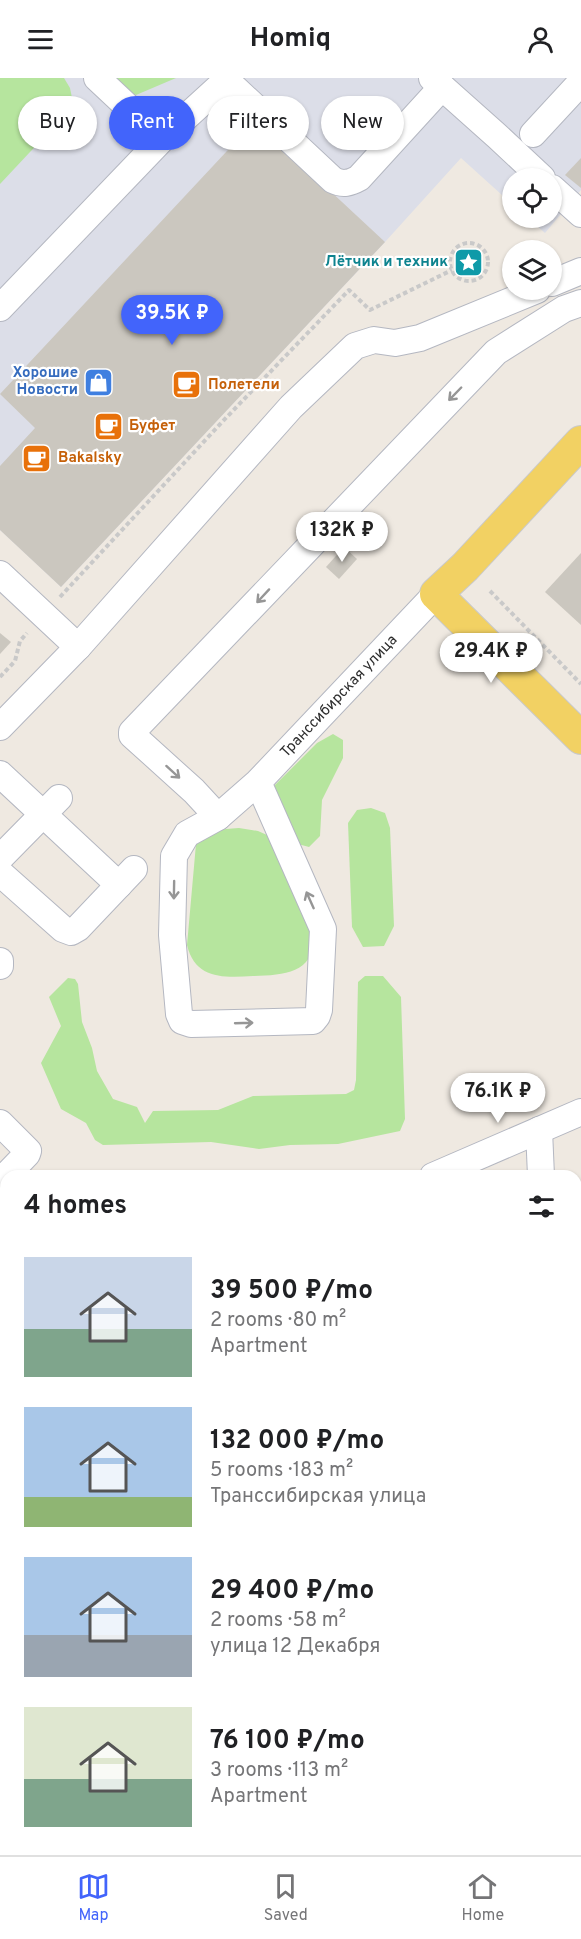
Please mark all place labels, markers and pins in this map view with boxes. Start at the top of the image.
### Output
place icon: Лётчик и техник [453,246,485,278]
place label: Лётчик и техник [325,253,448,272]
pin: 39.5K ₽ [117,295,227,346]
place label: Хорошие Новости [13,364,78,400]
shop icon: Хорошие Новости [83,366,115,398]
cafe icon: Полетели [171,369,203,401]
place label: Полетели [208,376,280,395]
cafe icon: Буфет [92,410,124,442]
place label: Буфет [129,417,175,436]
cafe icon: Bakalsky [21,442,53,474]
place label: Bakalsky [58,449,122,468]
pin: 132K ₽ [293,512,391,563]
pin: 29.4K ₽ [436,633,546,684]
pin: 76.1K ₽ [443,1073,553,1124]

